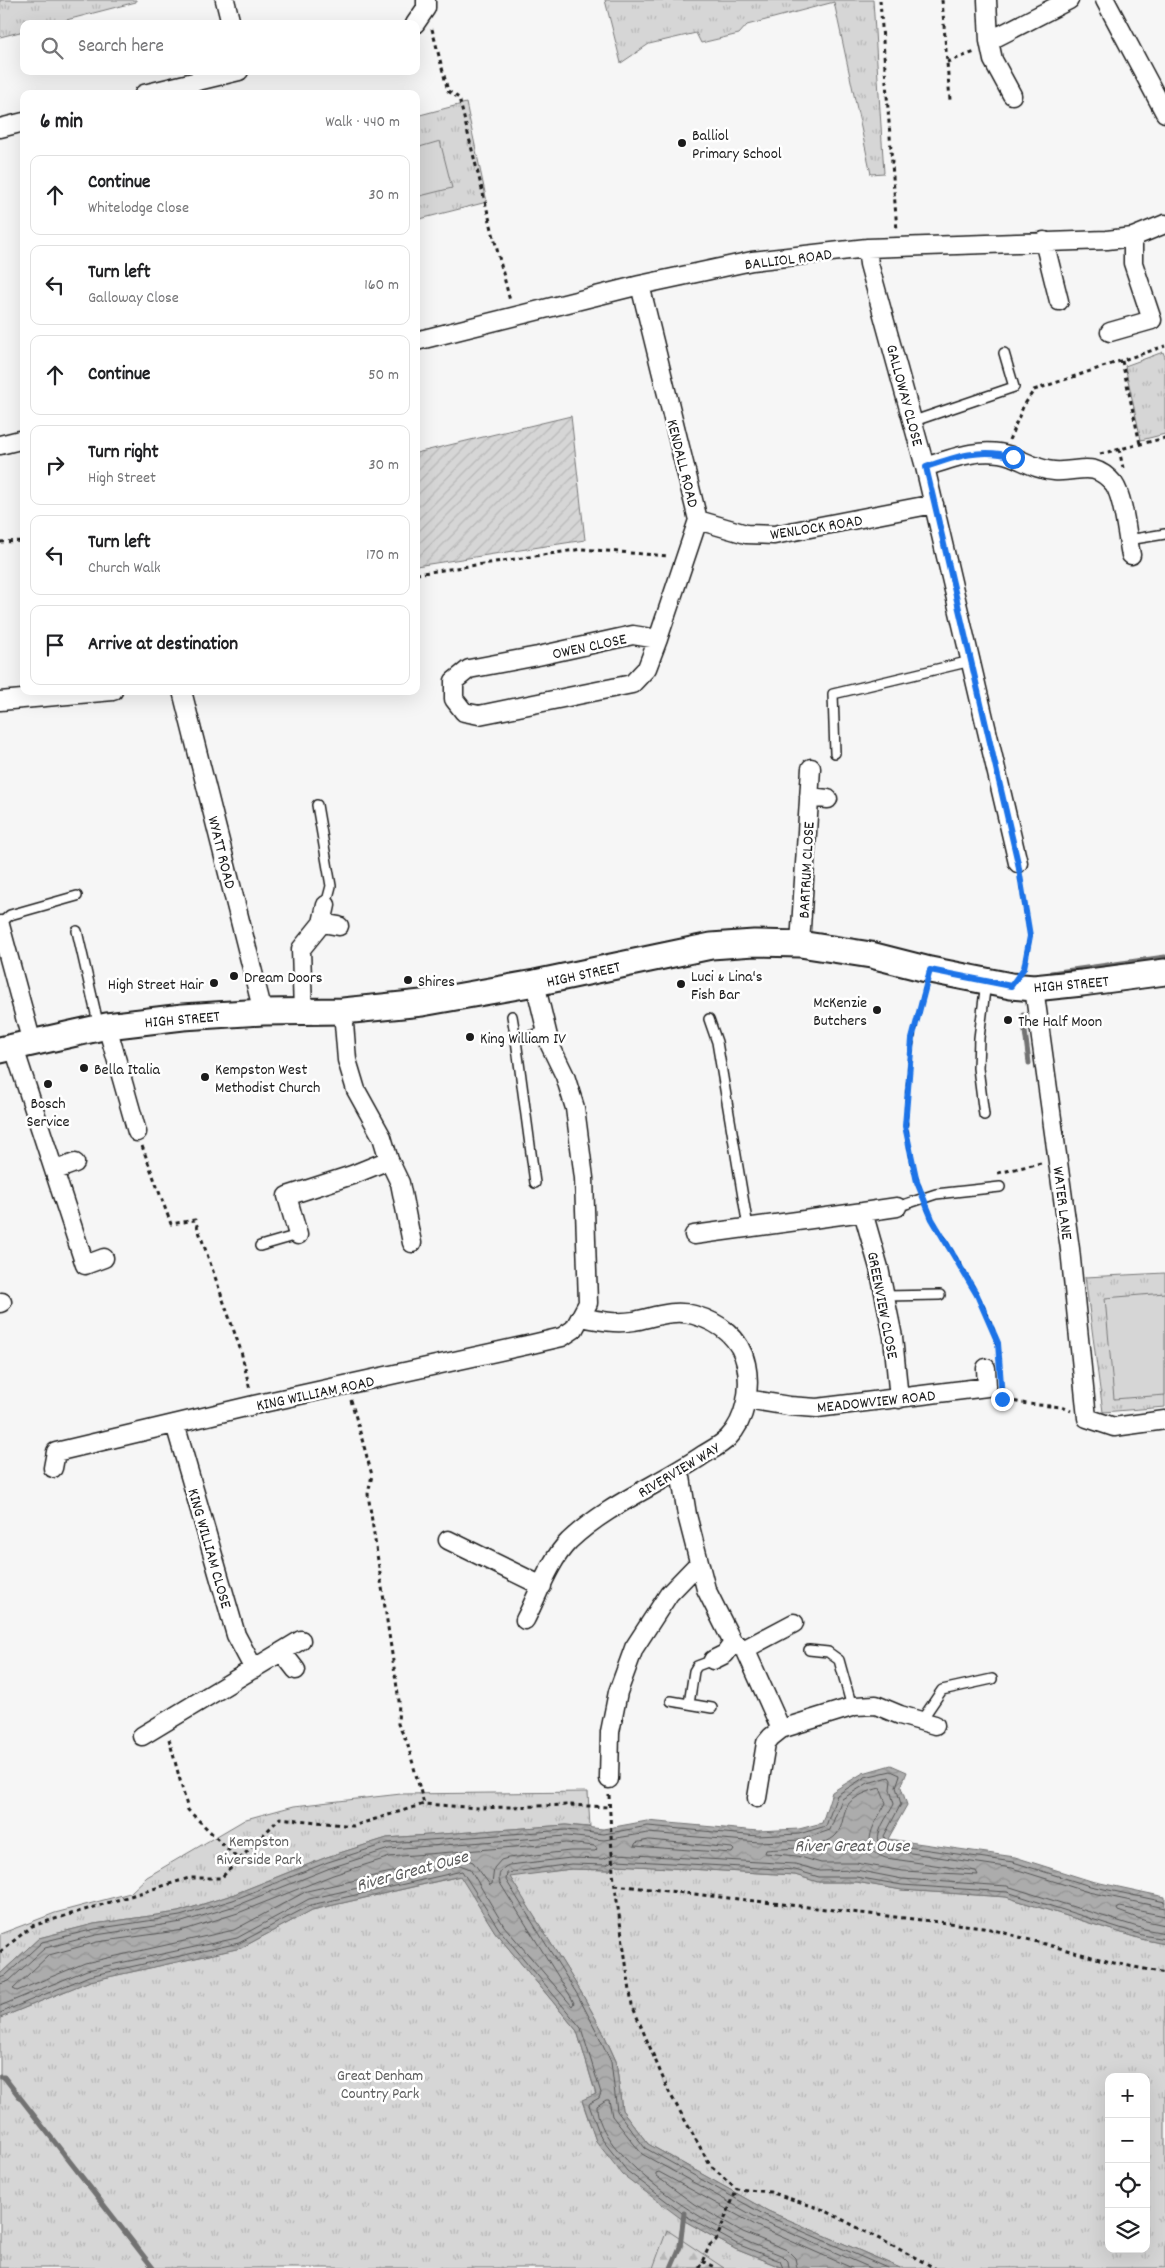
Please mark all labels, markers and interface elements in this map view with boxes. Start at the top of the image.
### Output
search box [20,20,420,75]
icon: search [38,34,66,62]
text: Search here [78,34,164,61]
text: 6 min [40,108,83,138]
text: Walk · 440 m [325,111,400,134]
place label: Balliol Primary School [692,125,782,166]
marker: Balliol Primary School [676,137,688,149]
text: Continue [88,170,150,197]
icon: ahead [41,181,69,209]
text: 30 m [369,184,399,207]
text: Whitelodge Close [88,197,189,220]
street label: BALLIOL ROAD [743,244,833,277]
text: Turn left [88,260,151,287]
icon: left [41,271,69,299]
text: 160 m [364,274,399,297]
text: Galloway Close [88,287,179,310]
street label: GALLOWAY CLOSE [879,342,928,450]
icon: ahead [41,361,69,389]
text: Continue [88,362,150,389]
text: 50 m [368,364,399,387]
street label: KENDALL ROAD [659,417,704,510]
text: Turn right [88,440,159,467]
route start [1002,446,1025,469]
icon: right [41,451,69,479]
text: 30 m [369,454,399,477]
text: High Street [88,467,156,490]
street label: WENLOCK ROAD [769,510,864,547]
text: Turn left [88,530,151,557]
icon: left [41,541,69,569]
text: 170 m [366,544,399,567]
text: Church Walk [88,557,161,580]
street label: OWEN CLOSE [550,628,629,667]
icon: arrive [41,631,69,659]
text: Arrive at destination [88,632,238,659]
street label: WYATT ROAD [200,814,241,891]
street label: BARTRUM CLOSE [793,820,822,919]
street label: HIGH STREET [544,956,623,995]
place label: Luci & Lina's Fish Bar [691,966,763,1007]
place label: Dream Doors [244,967,323,990]
marker: Dream Doors [228,970,240,982]
place label: Shires [418,971,455,994]
street label: HIGH STREET [1033,971,1110,1000]
place label: High Street Hair [108,974,204,997]
marker: Shires [402,974,414,986]
marker: High Street Hair [208,977,220,989]
marker: Luci & Lina's Fish Bar [675,978,687,990]
place label: McKenzie Butchers [813,992,867,1033]
marker: McKenzie Butchers [871,1004,883,1016]
street label: HIGH STREET [144,1006,221,1035]
place label: The Half Moon [1018,1011,1102,1034]
marker: The Half Moon [1002,1014,1014,1026]
place label: King William IV [480,1028,566,1051]
marker: King William IV [464,1031,476,1043]
place label: Bella Italia [94,1059,161,1082]
place label: Kempston West Methodist Church [215,1059,320,1100]
marker: Bella Italia [78,1062,90,1074]
marker: Kempston West Methodist Church [199,1071,211,1083]
marker: Bosch Service [42,1078,54,1090]
place label: Bosch Service [26,1093,70,1134]
street label: WATER LANE [1046,1165,1077,1242]
street label: GREENVIEW CLOSE [860,1250,903,1362]
street label: KING WILLIAM ROAD [254,1371,377,1418]
street label: MEADOWVIEW ROAD [816,1385,937,1420]
route end [991,1388,1014,1411]
street label: RIVERVIEW WAY [634,1437,726,1505]
street label: KING WILLIAM CLOSE [180,1486,237,1612]
park label: Kempston Riverside Park [216,1831,302,1872]
water label: River Great Ouse [795,1835,910,1860]
water label: River Great Ouse [354,1845,472,1899]
park label: Great Denham Country Park [337,2065,423,2106]
map controls [1105,2073,1150,2253]
button: + [1105,2073,1150,2118]
button: − [1105,2118,1150,2163]
button: locate [1105,2163,1150,2208]
button: layers [1105,2208,1150,2253]

